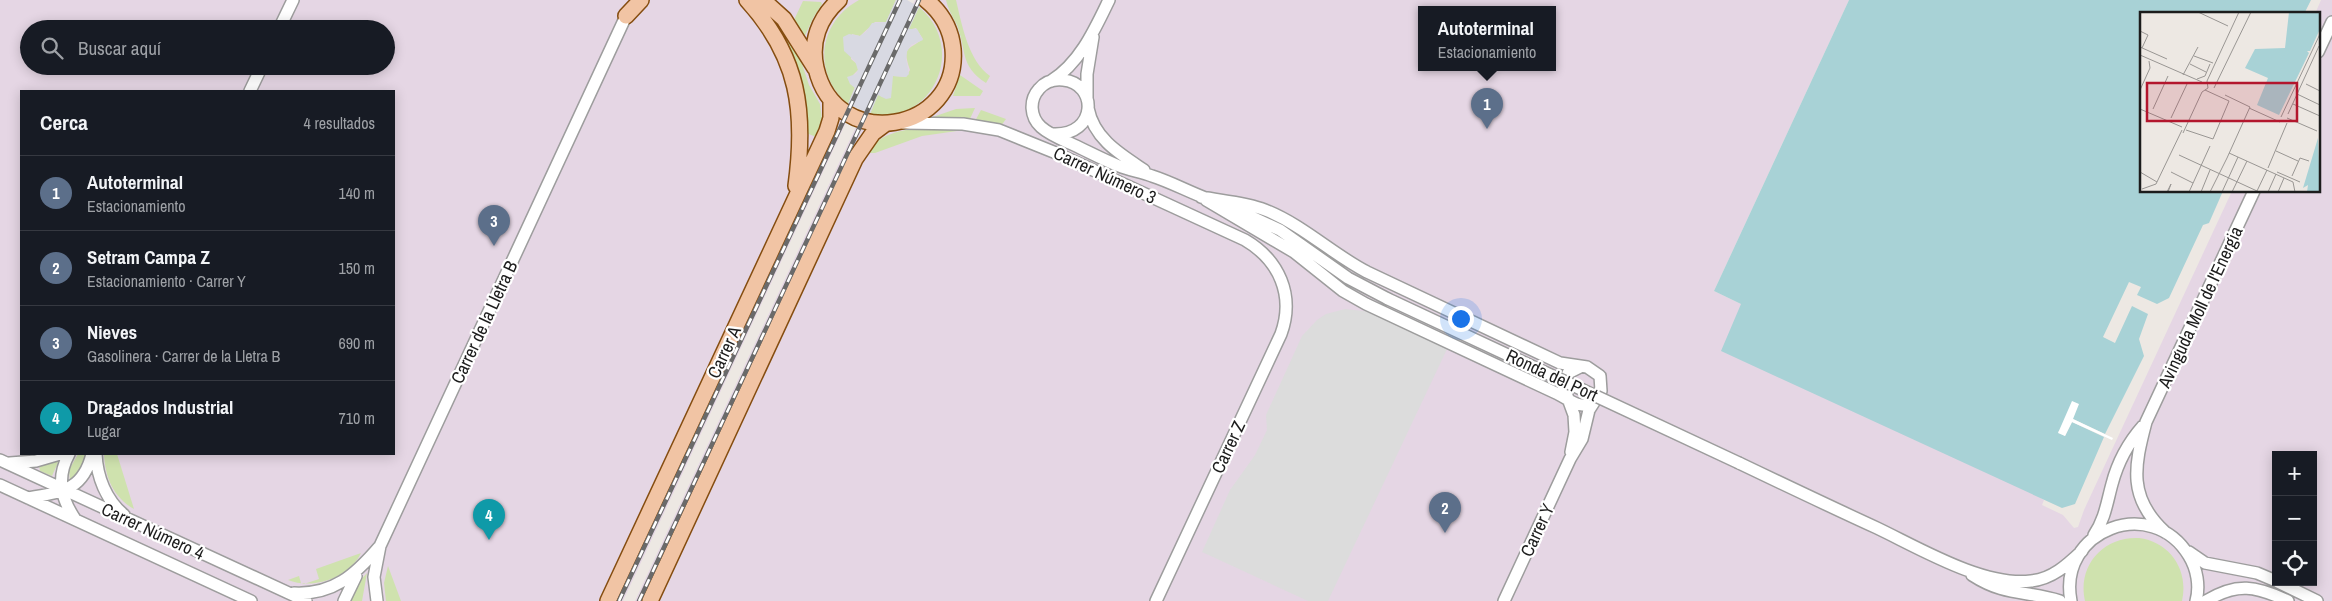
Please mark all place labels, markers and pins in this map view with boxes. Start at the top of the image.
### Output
pin: 1 [1471,88,1503,129]
pin: 3 [478,205,510,246]
pin: 2 [1429,492,1461,533]
pin: 4 [473,499,505,540]

